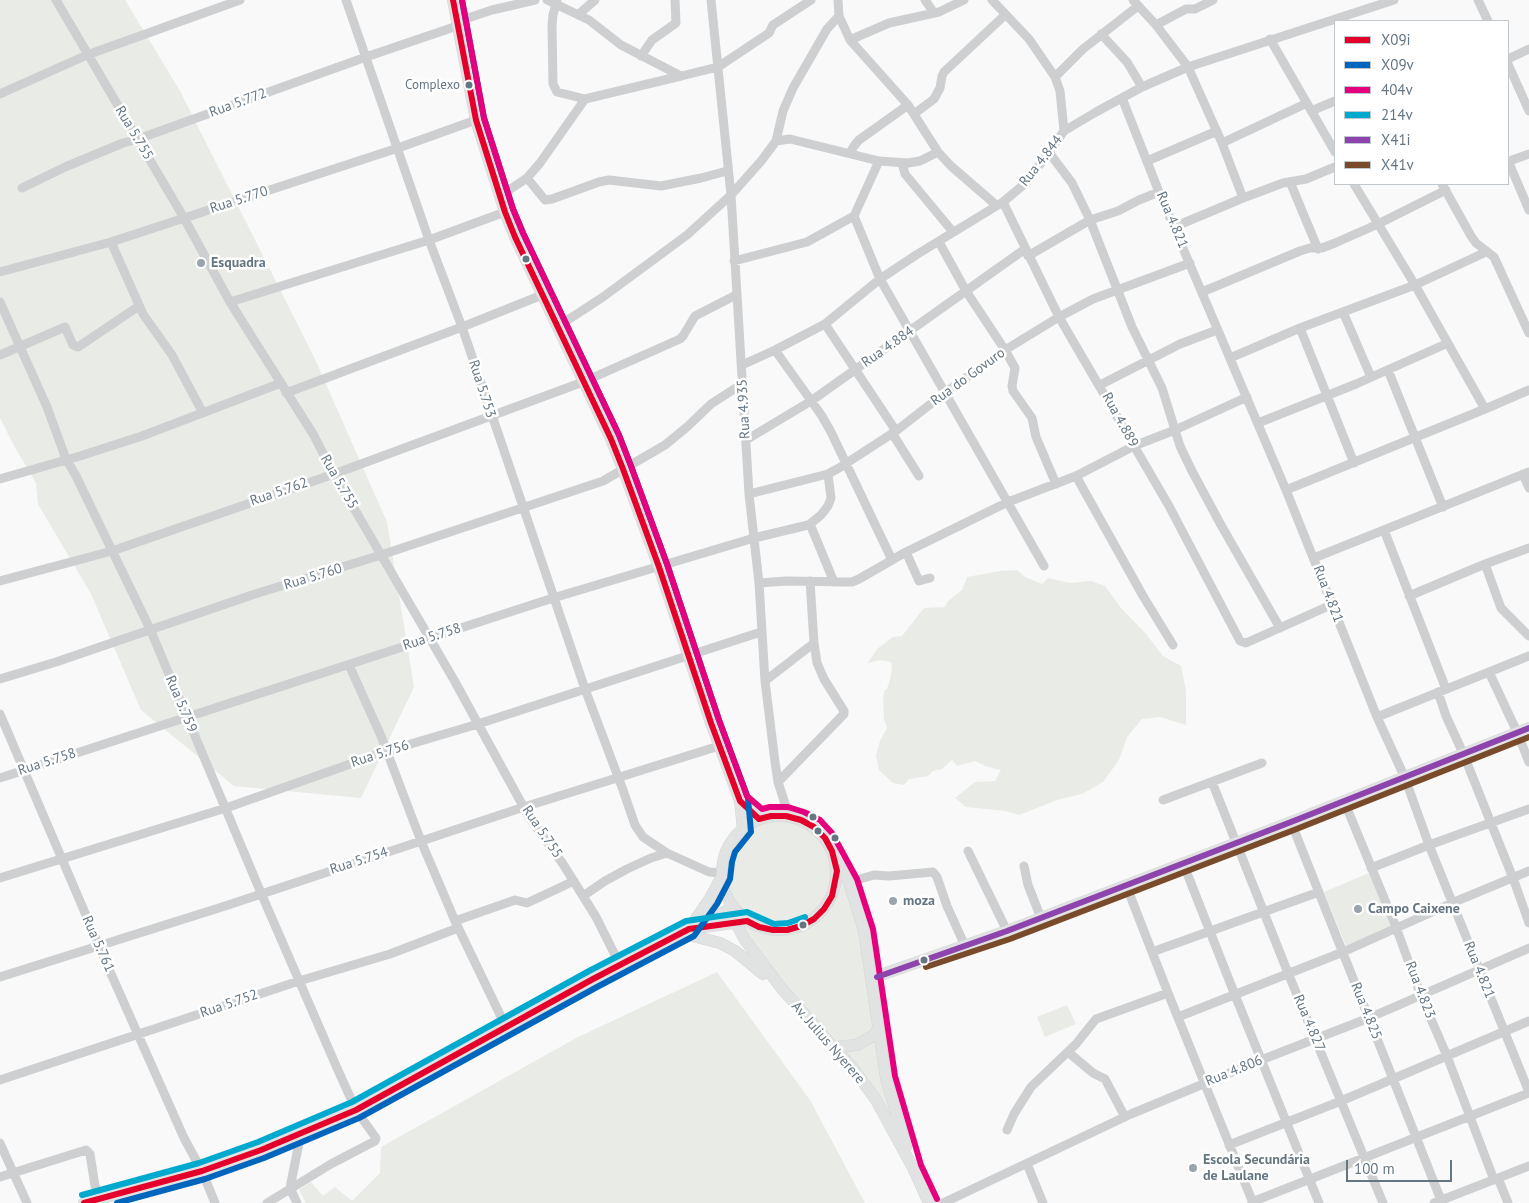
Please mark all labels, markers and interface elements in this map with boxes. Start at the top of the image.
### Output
legend [1334,20,1509,185]
text: X09i [1381,30,1411,49]
text: X09v [1381,55,1414,74]
place label: Complexo [405,77,460,93]
marker: Complexo [464,80,474,90]
text: 404v [1381,80,1413,99]
street label: Rua 5.772 [207,85,269,121]
street label: Rua 5.755 [111,103,157,163]
text: 214v [1381,105,1413,124]
text: X41i [1381,130,1411,149]
street label: Rua 4.844 [1016,132,1066,190]
text: X41v [1381,155,1414,174]
street label: Rua 5.770 [208,183,270,217]
street label: Rua 4.821 [1153,189,1191,251]
unlabelled marker [521,254,531,264]
place label: Esquadra [211,255,266,271]
marker: Esquadra [195,257,207,269]
street label: Rua 4.884 [859,323,917,371]
street label: Rua do Govuro [928,344,1008,410]
street label: Rua 5.753 [465,358,499,420]
street label: Rua 4.935 [734,379,754,439]
street label: Rua 4.889 [1098,390,1142,450]
street label: Rua 5.755 [317,452,361,512]
street label: Rua 5.762 [248,474,310,510]
street label: Rua 5.760 [282,560,344,594]
street label: Rua 4.821 [1309,563,1347,625]
street label: Rua 5.758 [401,620,463,654]
street label: Rua 5.759 [162,673,200,735]
street label: Rua 5.756 [349,737,411,771]
street label: Rua 5.758 [16,745,78,779]
street label: Rua 5.755 [518,802,566,862]
unlabelled marker [808,812,818,822]
unlabelled marker [813,826,823,836]
unlabelled marker [830,833,840,843]
street label: Rua 5.754 [328,844,390,878]
place label: moza [903,893,935,909]
marker: moza [887,895,899,907]
place label: Campo Caixene [1368,901,1460,917]
marker: Campo Caixene [1352,903,1364,915]
street label: Rua 5.761 [78,913,118,975]
unlabelled marker [798,920,808,930]
street label: Rua 4.821 [1460,939,1498,1001]
unlabelled marker [919,955,929,965]
street label: Rua 4.823 [1401,959,1439,1021]
street label: Rua 4.825 [1347,980,1385,1042]
street label: Rua 5.752 [198,986,260,1022]
street label: Rua 4.827 [1290,992,1328,1054]
street label: Av. Julius Nyerere [788,998,868,1088]
street label: Rua 4.806 [1203,1052,1265,1090]
scale bar [1349,1150,1455,1182]
place label: Escola Secundária de Laulane [1203,1152,1310,1184]
text: 100 m [1354,1159,1395,1178]
marker: Escola Secundária de Laulane [1187,1162,1199,1174]

